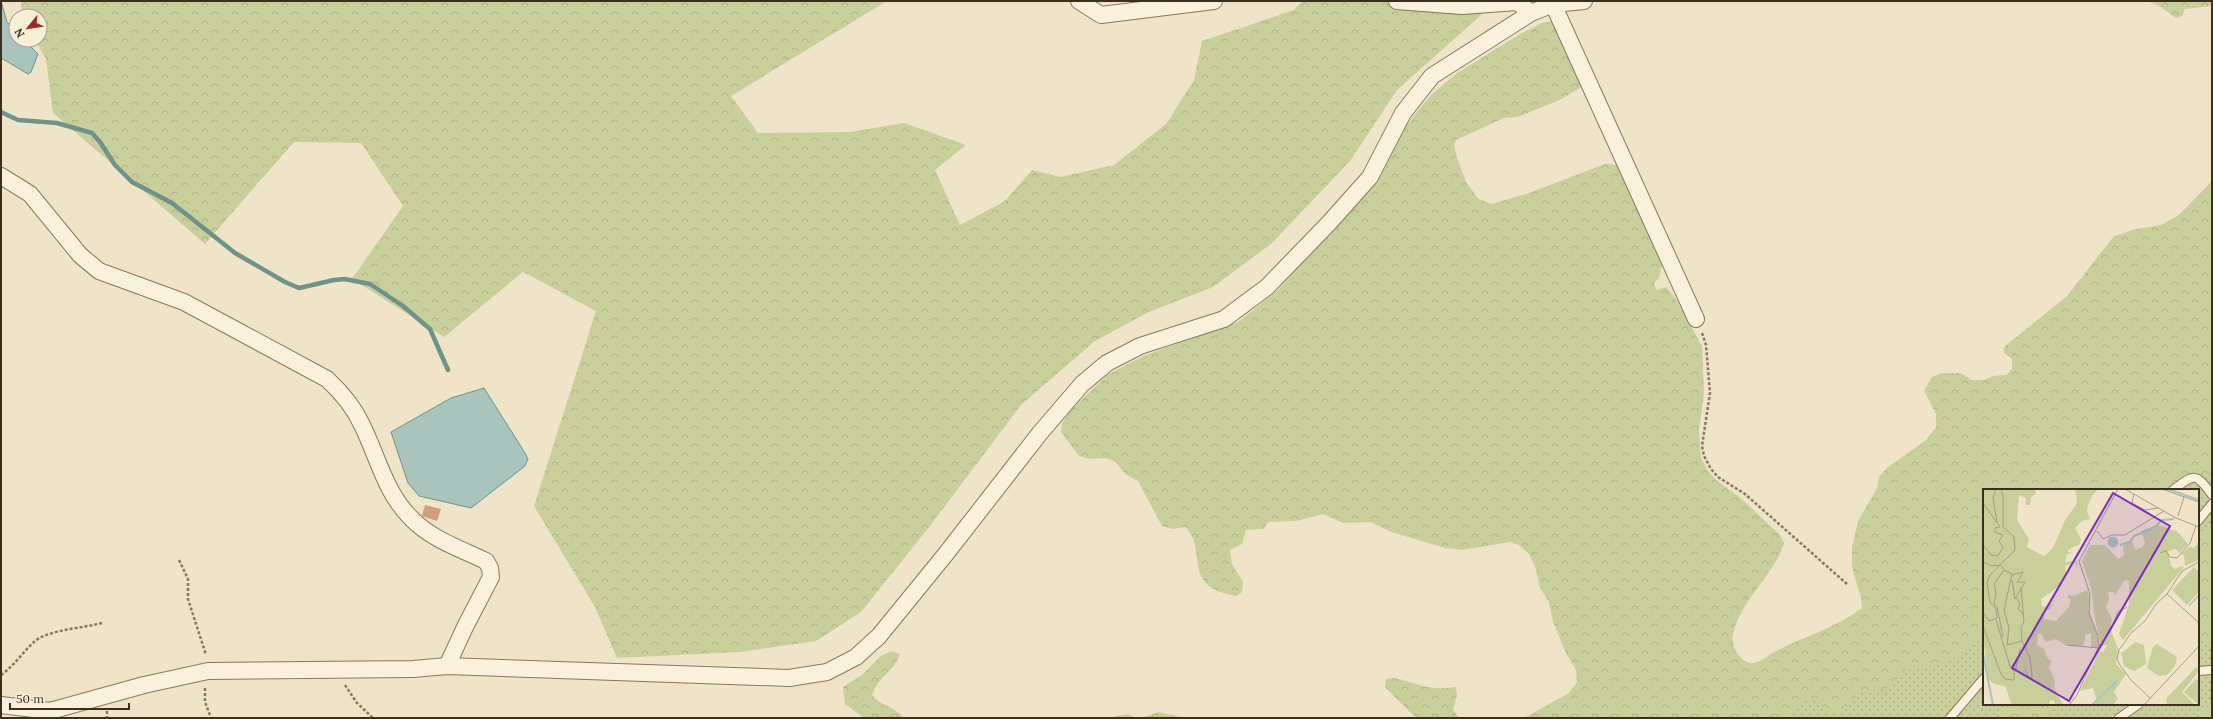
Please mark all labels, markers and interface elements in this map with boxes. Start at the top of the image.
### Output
north arrow [8,8,48,48]
text: N [11,25,28,40]
inset map [1983,489,2199,705]
scale bar [10,685,129,711]
text: 50 m [16,691,44,706]

